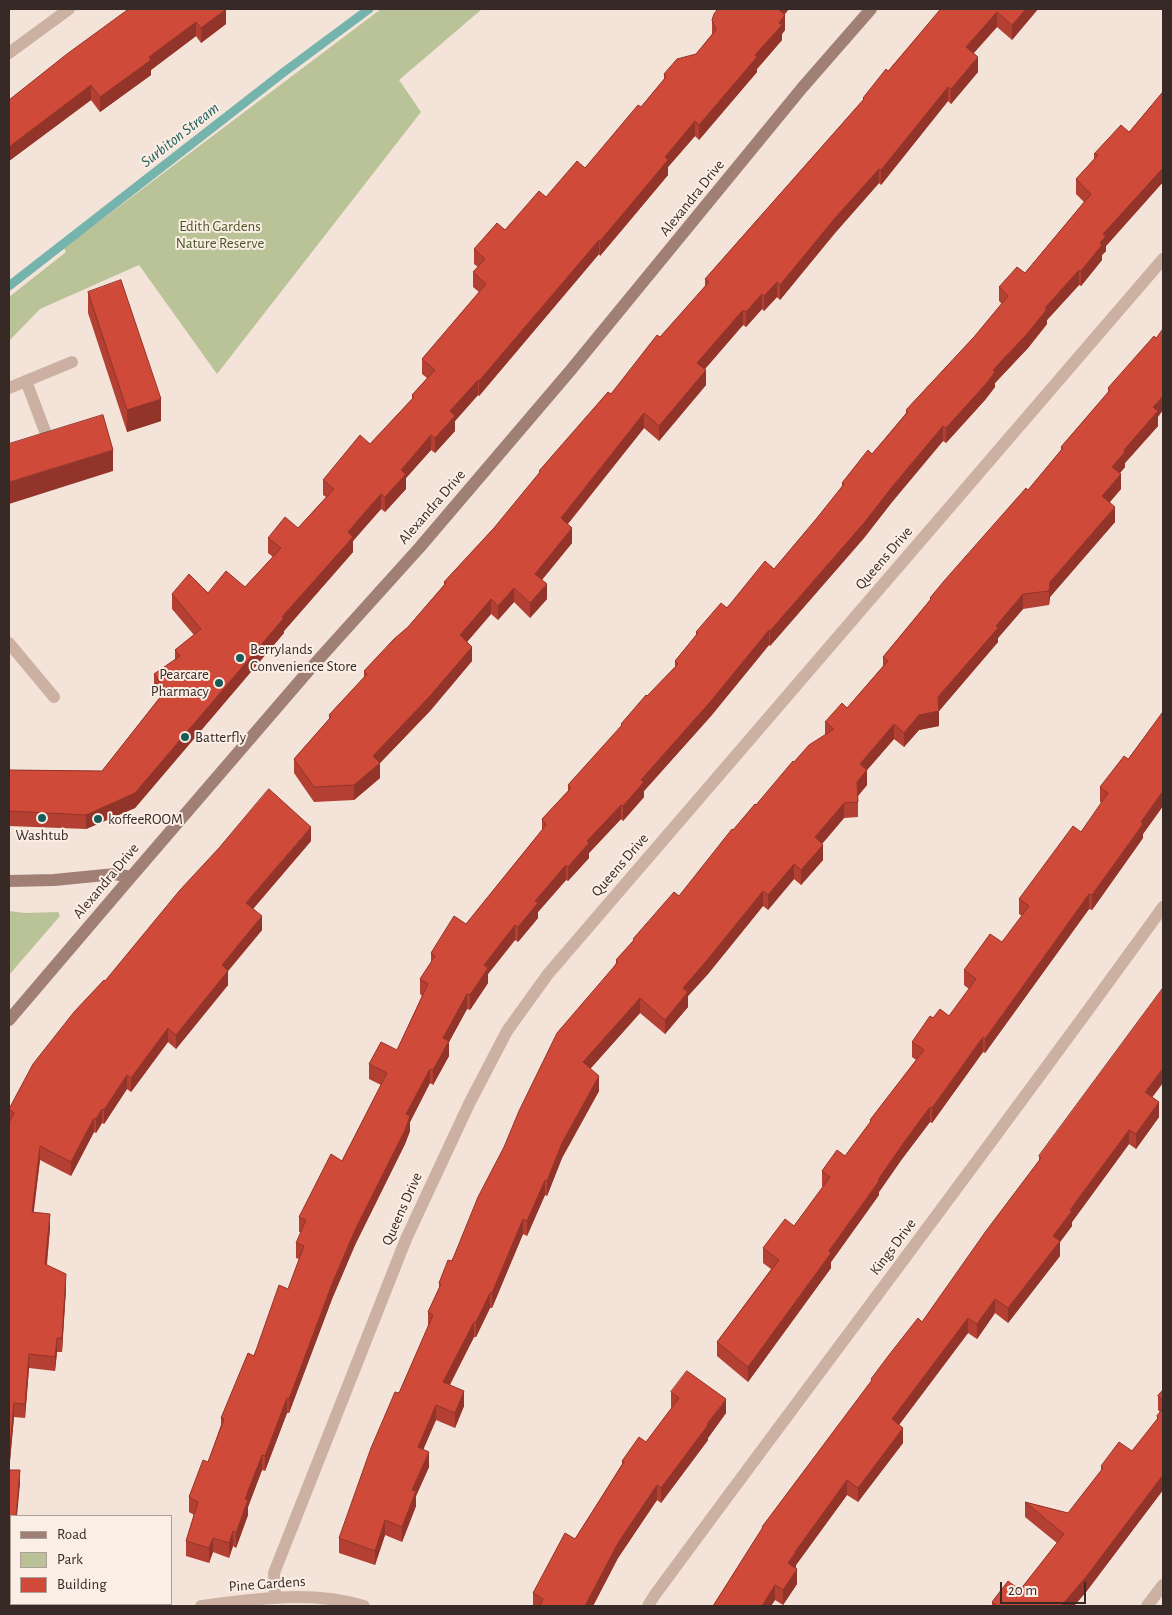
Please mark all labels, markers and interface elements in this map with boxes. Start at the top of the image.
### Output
water label: Surbiton Stream [137,98,223,172]
street label: Alexandra Drive [656,156,728,240]
park label: Edith Gardens Nature Reserve [176,217,264,252]
street label: Alexandra Drive [395,466,469,548]
street label: Queens Drive [852,523,916,593]
place label: Berrylands Convenience Store [250,640,357,675]
marker: Berrylands Convenience Store [234,652,246,664]
place label: Pearcare Pharmacy [151,665,209,700]
marker: Pearcare Pharmacy [213,677,225,689]
place label: Batterfly [195,728,246,746]
marker: Batterfly [179,731,191,743]
place label: koffeeROOM [108,810,183,828]
marker: Washtub [36,812,48,824]
marker: koffeeROOM [92,813,104,825]
place label: Washtub [15,826,69,844]
street label: Queens Drive [588,830,652,900]
street label: Alexandra Drive [69,840,143,922]
street label: Queens Drive [378,1170,426,1248]
street label: Kings Drive [866,1215,920,1279]
legend [10,1515,172,1605]
text: Road [57,1527,87,1542]
text: Park [57,1552,83,1567]
street label: Pine Gardens [228,1572,306,1596]
scale bar [1002,1572,1088,1604]
text: Building [57,1577,107,1592]
text: 20 m [1008,1583,1037,1598]

